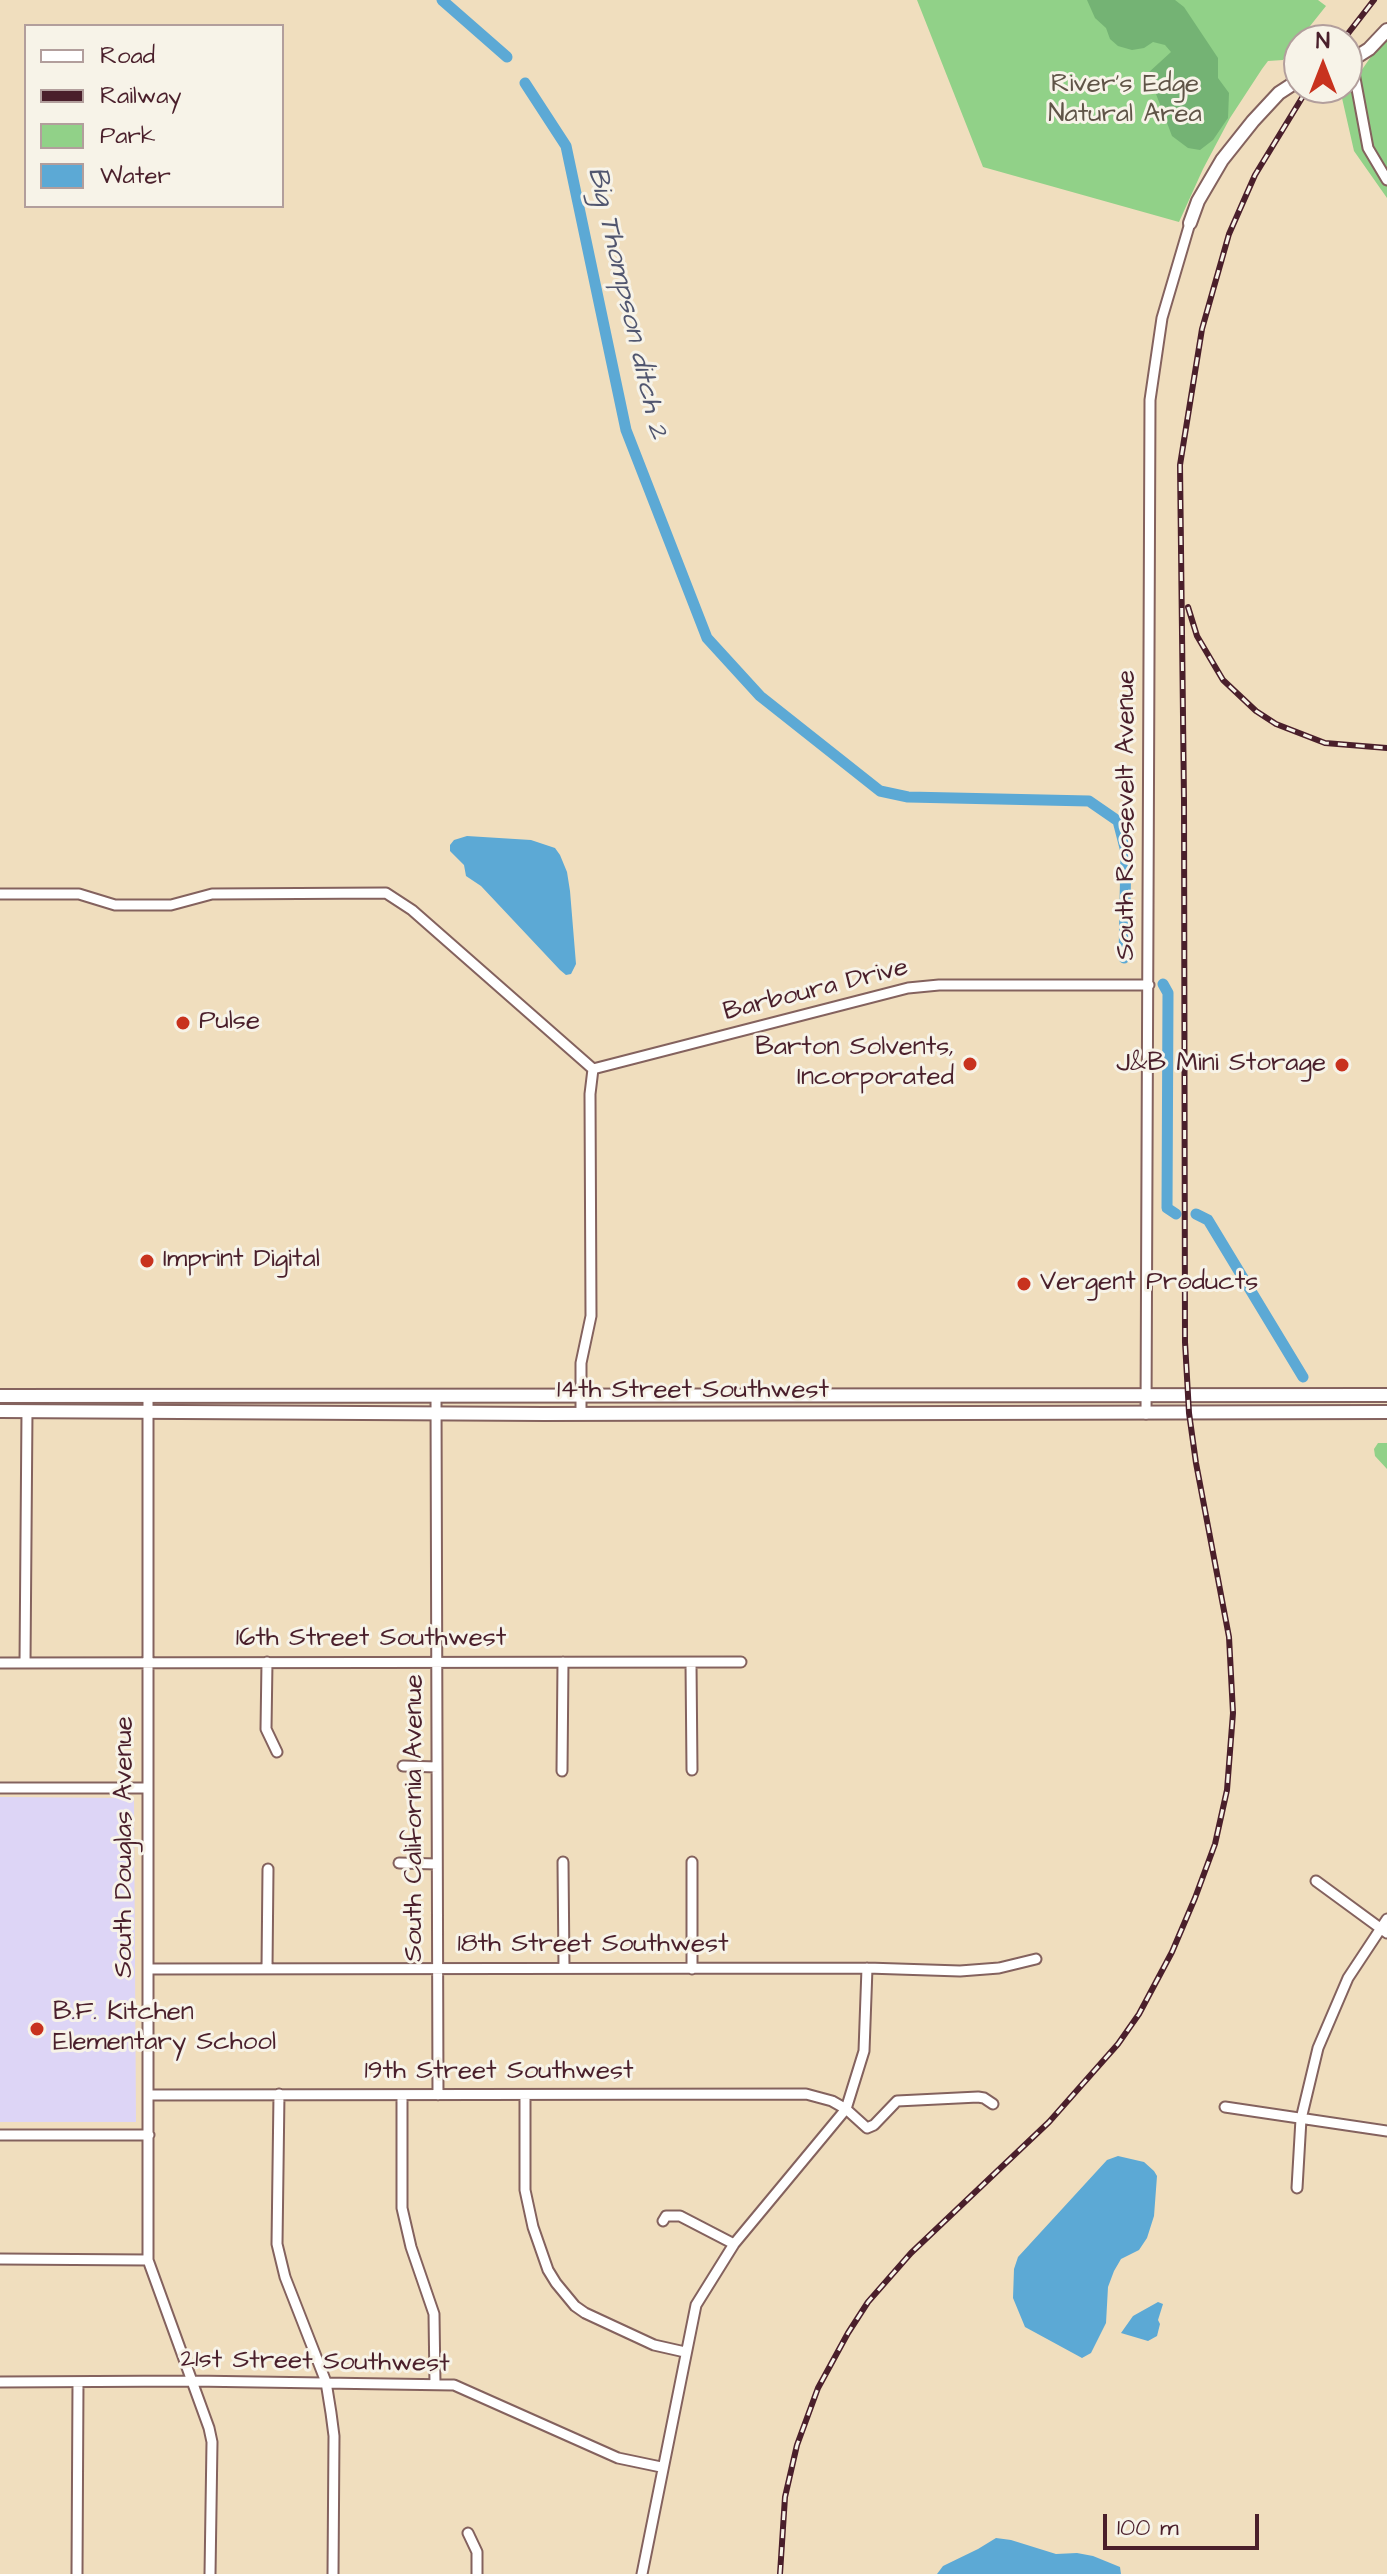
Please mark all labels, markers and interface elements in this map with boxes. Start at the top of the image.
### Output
legend [24,24,284,208]
north arrow [1283,24,1363,104]
text: N [1316,26,1330,57]
text: Road [100,39,155,73]
park label: River's Edge Natural Area [1048,70,1202,132]
text: Railway [100,79,182,113]
text: Park [100,119,156,153]
text: Water [100,159,171,193]
water label: Big Thompson ditch 2 [578,164,674,442]
street label: South Roosevelt Avenue [1112,670,1144,960]
street label: Barboura Drive [720,953,912,1029]
place label: Pulse [199,1007,260,1039]
marker: Pulse [174,1014,192,1032]
place label: Barton Solvents, Incorporated [755,1033,954,1094]
place label: J&B Mini Storage [1116,1049,1326,1081]
marker: Barton Solvents, Incorporated [961,1055,979,1073]
marker: J&B Mini Storage [1333,1056,1351,1074]
place label: Imprint Digital [163,1245,320,1277]
marker: Imprint Digital [138,1252,156,1270]
place label: Vergent Products [1040,1268,1258,1300]
marker: Vergent Products [1015,1275,1033,1293]
street label: 14th Street Southwest [557,1376,829,1408]
street label: 16th Street Southwest [236,1624,506,1656]
street label: South California Avenue [400,1674,432,1962]
street label: South Douglas Avenue [110,1716,142,1978]
street label: 18th Street Southwest [457,1930,729,1962]
place label: B.F. Kitchen Elementary School [53,1998,276,2060]
marker: B.F. Kitchen Elementary School [28,2020,46,2038]
street label: 19th Street Southwest [364,2057,634,2089]
street label: 21st Street Southwest [180,2345,450,2381]
scale bar [1107,2498,1263,2548]
text: 100 m [1117,2511,1179,2545]

